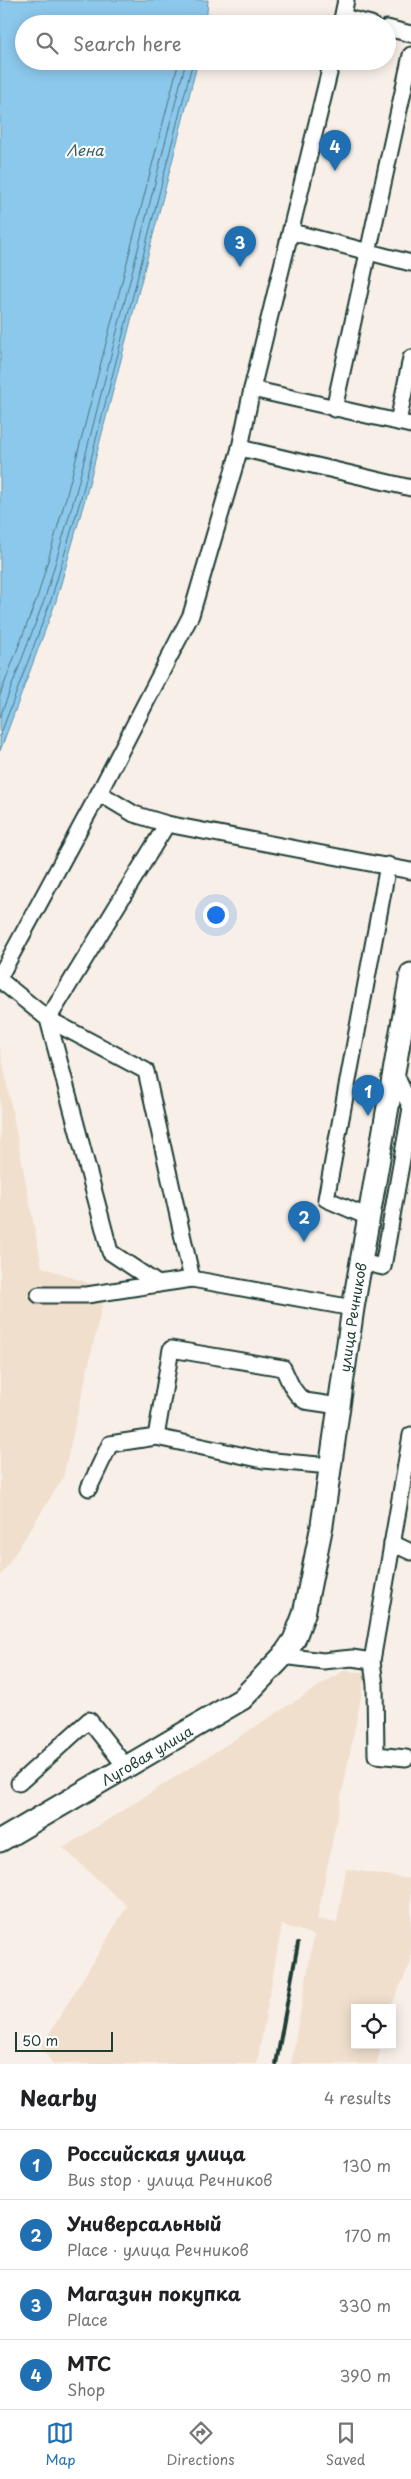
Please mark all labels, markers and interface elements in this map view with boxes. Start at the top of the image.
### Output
search box [15,15,396,70]
icon: search [33,29,61,57]
text: Search here [73,29,182,57]
pin: 4 [319,130,351,171]
water label: Лена [66,138,104,161]
pin: 3 [224,226,256,267]
your location [203,902,229,928]
pin: 1 [352,1075,384,1116]
pin: 2 [288,1201,320,1242]
street label: улица Речников [333,1261,371,1373]
street label: Луговая улица [97,1720,197,1790]
map controls [351,2004,396,2049]
button: locate [351,2004,396,2049]
scale bar [15,2029,112,2052]
text: 50 m [22,2030,58,2051]
text: Nearby [20,2081,97,2113]
text: 4 results [324,2085,391,2109]
text: Российская улица [67,2139,246,2167]
text: 1 [32,2153,40,2177]
text: 130 m [343,2153,391,2177]
text: Bus stop · улица Речников [67,2167,273,2191]
text: Универсальный [67,2209,222,2237]
text: 2 [30,2223,42,2247]
text: 170 m [345,2223,391,2247]
text: Place · улица Речников [67,2237,249,2261]
text: Магазин покупка [67,2279,241,2307]
text: 3 [31,2293,41,2317]
text: 330 m [338,2293,391,2317]
text: Place [67,2307,108,2331]
text: МТС [67,2349,111,2377]
text: 4 [31,2363,41,2387]
text: 390 m [340,2363,391,2387]
text: Shop [67,2377,105,2401]
tab: Map [46,2419,75,2470]
tab: Directions [167,2419,235,2470]
tab: Saved [326,2419,365,2470]

